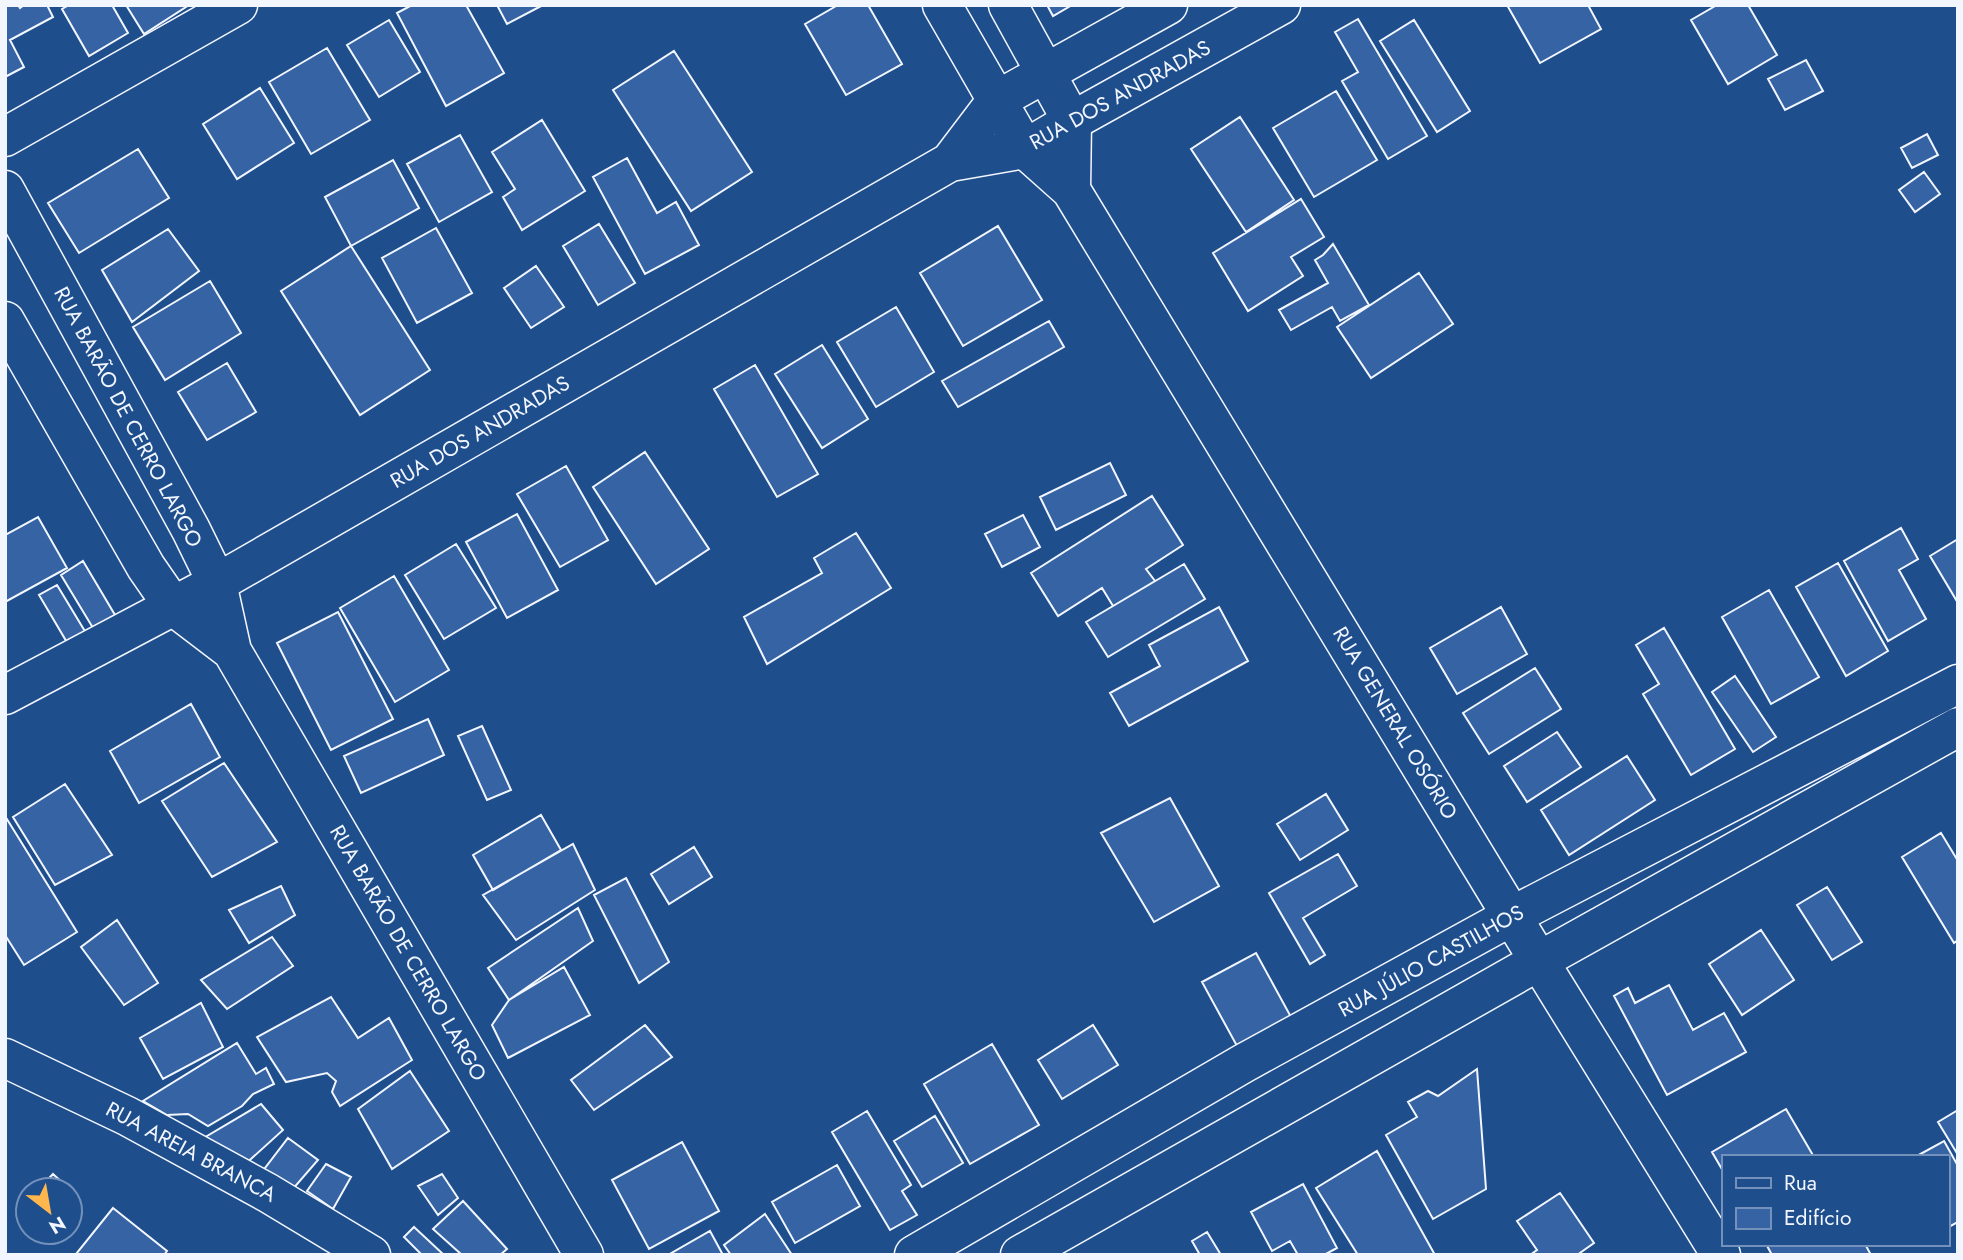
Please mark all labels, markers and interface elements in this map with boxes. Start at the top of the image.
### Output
street label: RUA DOS ANDRADAS [1024,33,1216,157]
street label: RUA BARÃO DE CERRO LARGO [46,281,210,553]
street label: RUA DOS ANDRADAS [385,368,575,496]
street label: RUA GENERAL OSÓRIO [1325,621,1465,825]
street label: RUA BARÃO DE CERRO LARGO [322,819,494,1087]
street label: RUA JÚLIO CASTILHOS [1333,898,1529,1024]
street label: RUA AREIA BRANCA [100,1094,282,1210]
legend [1722,1155,1949,1246]
text: Rua [1784,1168,1817,1198]
north arrow [14,1176,84,1246]
text: Edifício [1784,1203,1851,1233]
text: N [44,1210,71,1241]

